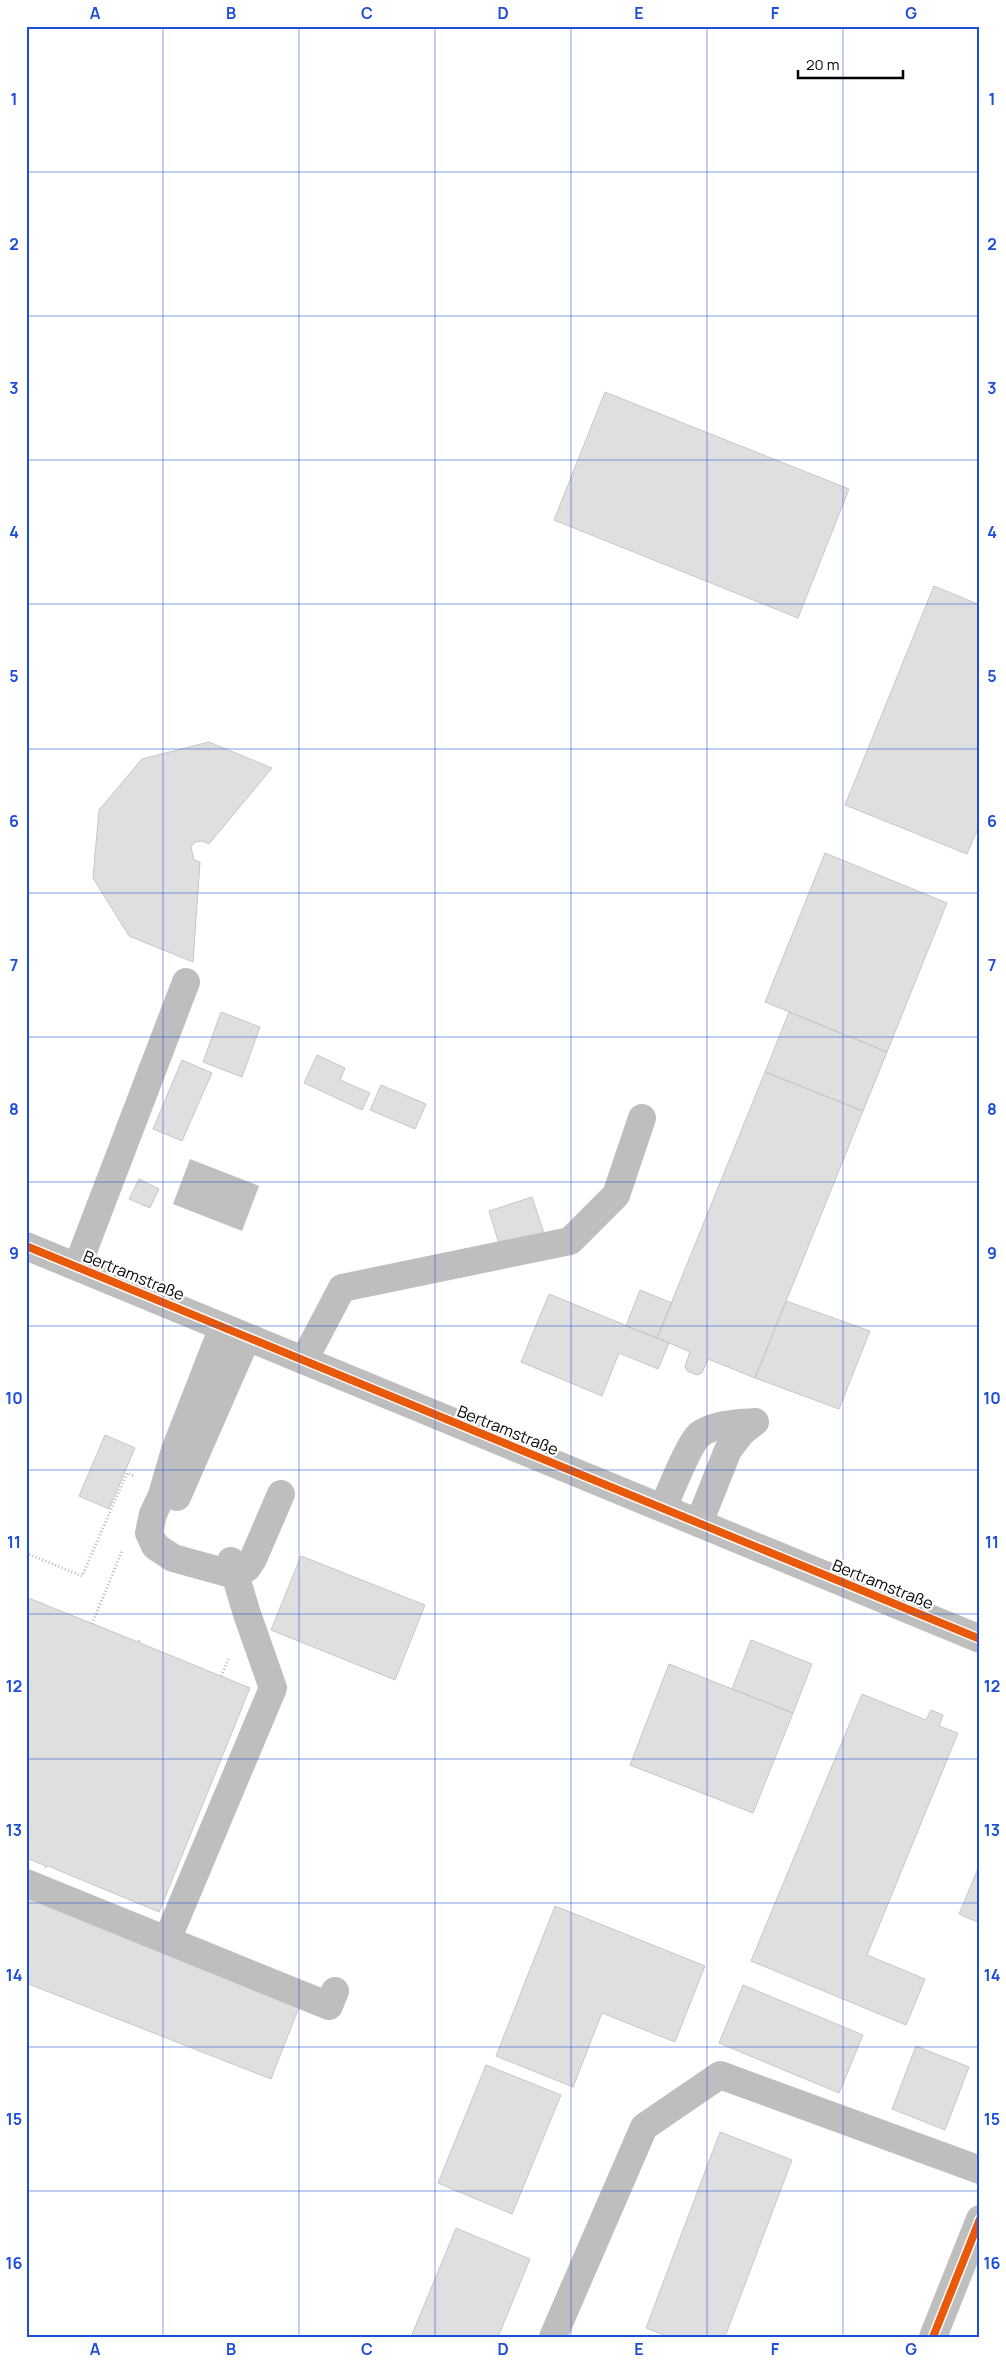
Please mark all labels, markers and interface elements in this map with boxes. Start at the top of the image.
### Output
text: A [90,2,101,24]
text: B [226,2,236,24]
text: C [361,2,373,24]
text: D [497,2,509,24]
text: E [634,2,644,24]
text: F [771,2,780,24]
text: G [905,2,917,24]
scale bar [798,48,904,80]
text: 20 m [806,54,839,75]
text: 1 [10,88,18,110]
text: 1 [988,88,996,110]
text: 2 [9,233,19,255]
text: 2 [987,233,997,255]
text: 3 [9,377,19,399]
text: 3 [987,377,997,399]
text: 4 [9,521,19,543]
text: 4 [987,521,997,543]
text: 5 [9,665,19,687]
text: 5 [987,665,997,687]
text: 6 [9,810,19,832]
text: 6 [987,810,997,832]
text: 7 [10,954,18,976]
text: 7 [988,954,996,976]
text: 8 [9,1098,19,1120]
text: 8 [987,1098,997,1120]
text: 9 [9,1242,19,1264]
text: 9 [987,1242,997,1264]
street label: Bertramstraße [80,1245,188,1305]
text: 10 [5,1387,23,1409]
text: 10 [983,1387,1001,1409]
street label: Bertramstraße [454,1400,562,1460]
text: 11 [7,1531,21,1553]
text: 11 [985,1531,999,1553]
street label: Bertramstraße [829,1554,937,1614]
text: 12 [6,1675,22,1697]
text: 12 [984,1675,1000,1697]
text: 13 [6,1819,22,1841]
text: 13 [984,1819,1000,1841]
text: 14 [6,1964,22,1986]
text: 14 [984,1964,1000,1986]
text: 15 [6,2108,22,2130]
text: 15 [984,2108,1000,2130]
text: 16 [6,2252,23,2274]
text: 16 [984,2252,1001,2274]
text: A [90,2338,101,2360]
text: B [226,2338,236,2360]
text: C [361,2338,373,2360]
text: D [497,2338,509,2360]
text: E [634,2338,644,2360]
text: F [771,2338,780,2360]
text: G [905,2338,917,2360]

